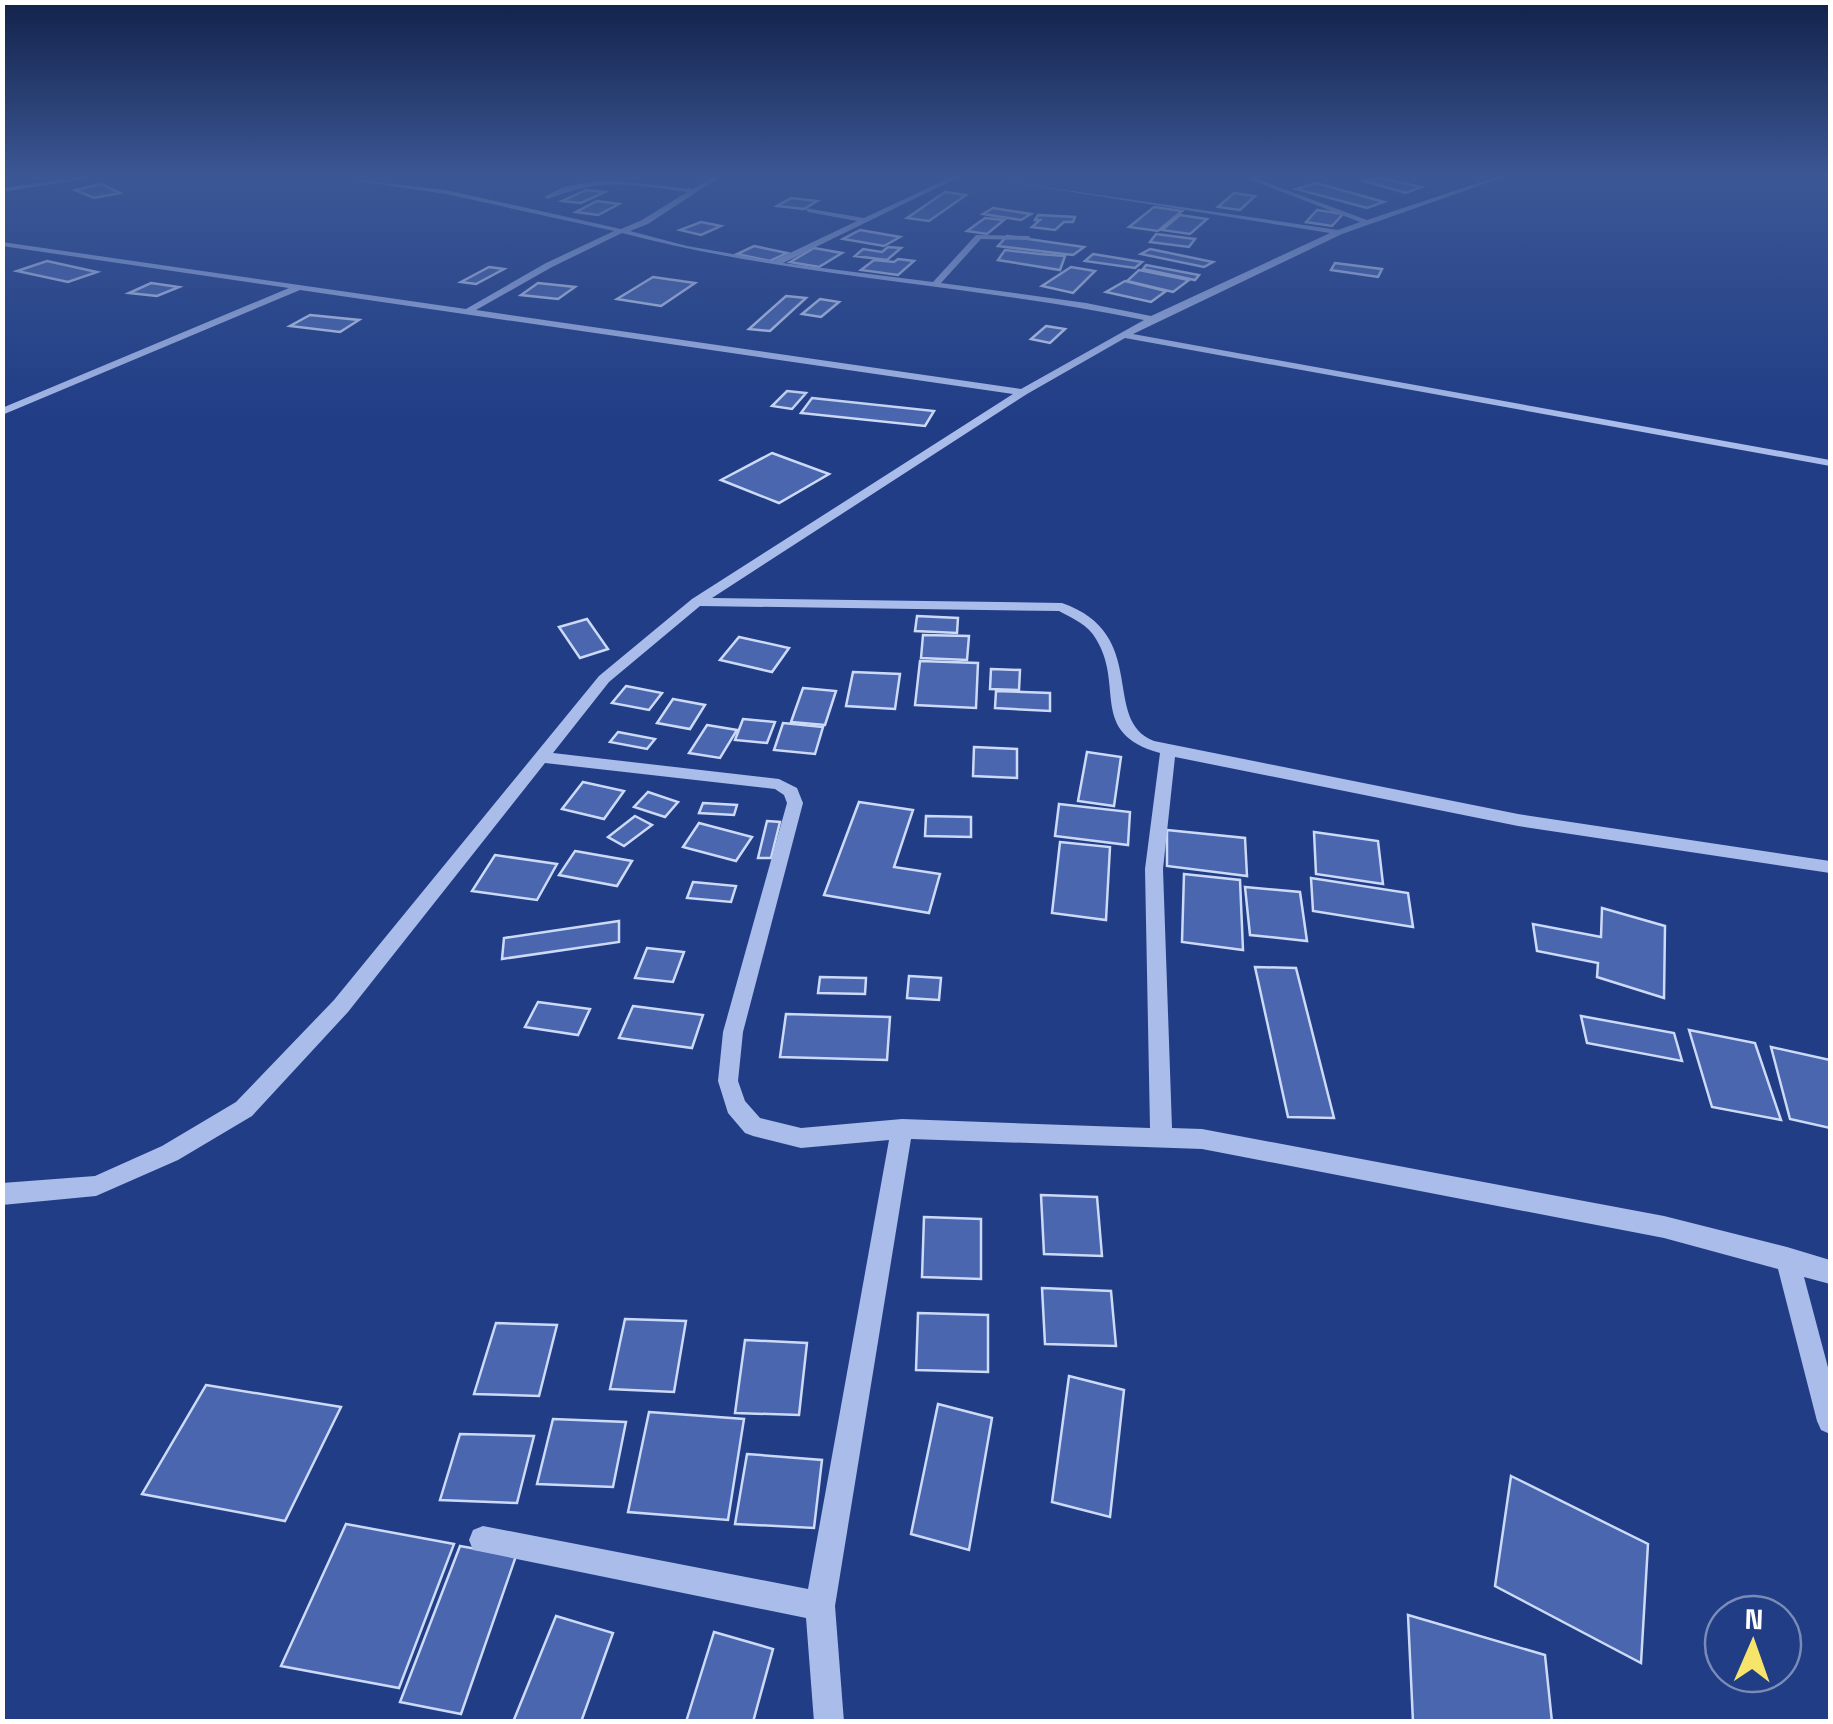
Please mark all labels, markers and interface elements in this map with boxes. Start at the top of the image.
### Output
north arrow [1703,1594,1803,1694]
text: N [1744,1601,1764,1637]

